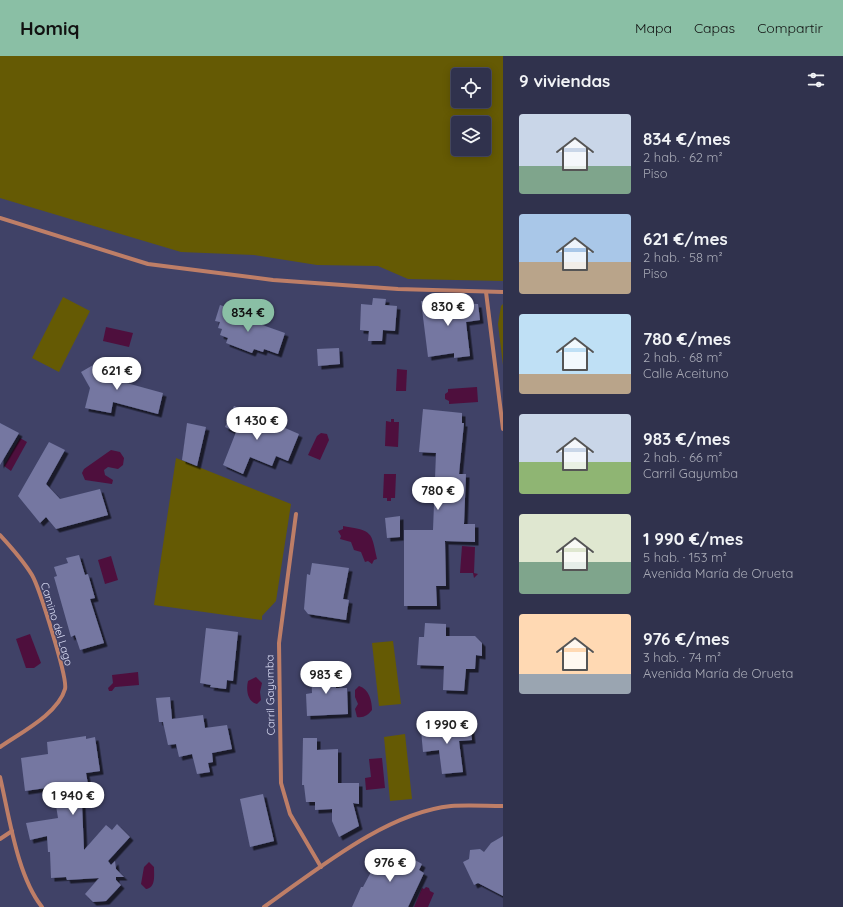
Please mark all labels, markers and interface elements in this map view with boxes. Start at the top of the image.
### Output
text: Homiq [20,16,79,40]
text: Mapa [635,19,672,37]
text: Capas [694,19,735,37]
text: Compartir [757,19,823,37]
map controls [451,68,491,156]
button: locate [451,68,491,108]
icon: filters [805,69,827,91]
text: 9 viviendas [519,70,610,91]
button: layers [451,116,491,156]
text: 834 €/mes [643,128,730,149]
icon: home [551,130,599,178]
text: 2 hab. · 62 m² [643,149,723,165]
text: Piso [643,165,667,181]
text: 621 €/mes [643,228,728,249]
icon: home [551,230,599,278]
text: 2 hab. · 58 m² [643,249,723,265]
text: Piso [643,265,667,281]
pin: 830 € [420,293,476,327]
text: 830 € [431,298,465,314]
pin: 834 € [220,299,276,333]
text: 834 € [231,304,265,320]
text: 780 €/mes [643,328,731,349]
icon: home [551,330,599,378]
text: 2 hab. · 68 m² [643,349,722,365]
pin: 621 € [89,357,145,391]
text: 621 € [101,362,133,378]
text: Calle Aceituno [643,365,729,381]
pin: 1 430 € [220,407,294,441]
text: 1 430 € [235,412,279,428]
text: 983 €/mes [643,428,730,449]
icon: home [551,430,599,478]
text: 2 hab. · 66 m² [643,449,722,465]
text: Carril Gayumba [643,465,738,481]
pin: 780 € [410,477,466,511]
text: 780 € [421,482,455,498]
text: 1 990 €/mes [643,528,743,549]
icon: home [551,530,599,578]
text: 5 hab. · 153 m² [643,549,727,565]
text: Avenida María de Orueta [643,565,793,581]
street label: Camino del Lago [38,581,76,668]
text: 976 €/mes [643,628,729,649]
icon: home [551,630,599,678]
text: 3 hab. · 74 m² [643,649,721,665]
street label: Carril Gayumba [262,655,278,735]
pin: 983 € [298,661,354,695]
text: Avenida María de Orueta [643,665,793,681]
text: 983 € [309,666,343,682]
pin: 1 990 € [410,711,484,745]
text: 1 990 € [425,716,469,732]
pin: 1 940 € [36,782,110,816]
text: 1 940 € [51,787,95,803]
pin: 976 € [362,849,418,883]
text: 976 € [374,854,406,870]

